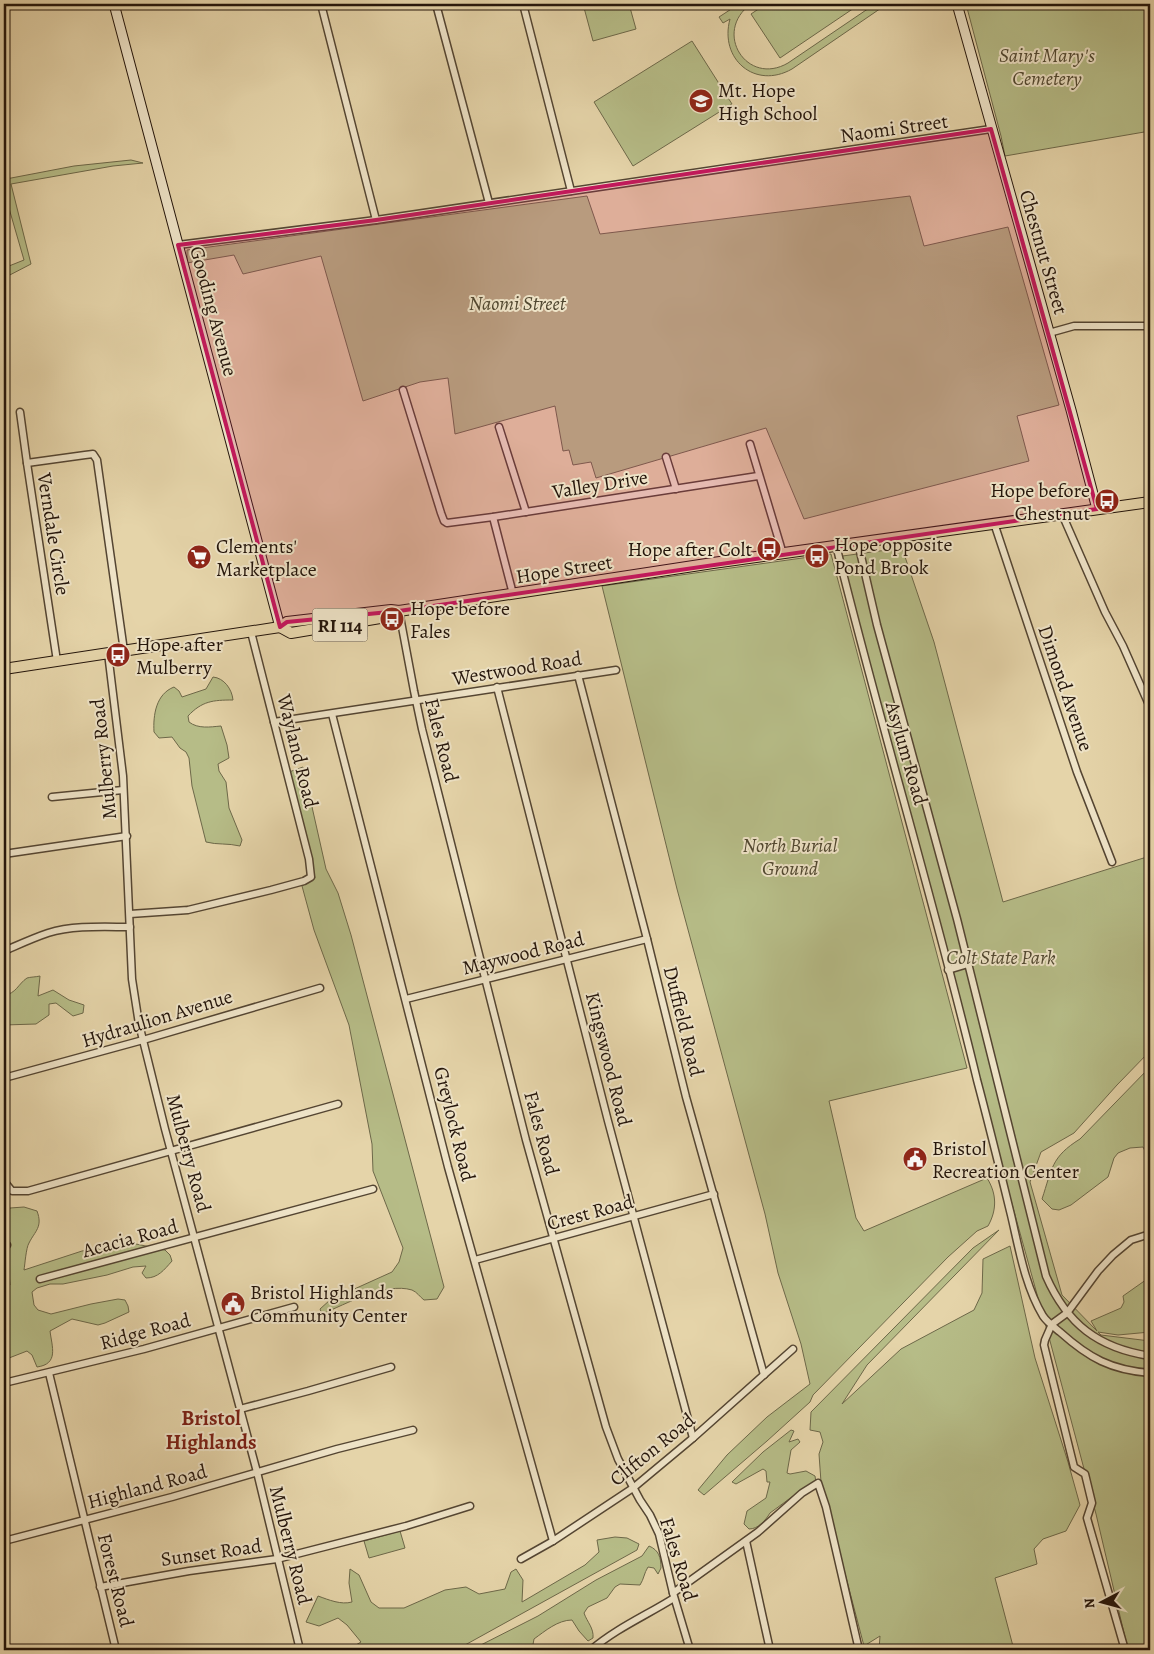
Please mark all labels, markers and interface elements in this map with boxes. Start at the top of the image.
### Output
park label: Saint Mary's Cemetery [999,42,1095,92]
place label: Mt. Hope High School [718,77,817,127]
school or university icon: Mt. Hope High School [688,88,714,114]
street label: Naomi Street [838,108,950,149]
street label: Chestnut Street [1013,187,1074,318]
street label: Gooding Avenue [183,243,244,379]
park label: Naomi Street [469,290,567,317]
street label: Valley Drive [549,464,650,506]
street label: Verndale Circle [30,470,77,597]
place label: Hope before Chestnut [990,477,1090,527]
bus stop icon: Hope before Chestnut [1094,488,1120,514]
place label: Hope opposite Pond Brook [834,531,952,581]
place label: Clements' Marketplace [216,533,317,583]
place label: Hope after Colt [627,536,752,563]
bus stop icon: Hope after Colt [756,536,782,562]
bus stop icon: Hope opposite Pond Brook [804,543,830,569]
supermarket icon: Clements' Marketplace [186,544,212,570]
street label: Hope Street [514,548,615,590]
place label: Hope before Fales [410,595,510,645]
bus stop icon: Hope before Fales [379,606,405,632]
road number: RI 114 [312,608,368,642]
street label: Dimond Avenue [1031,622,1100,755]
place label: Hope after Mulberry [136,631,223,681]
bus stop icon: Hope after Mulberry [105,642,131,668]
street label: Westwood Road [449,645,584,692]
street label: Wayland Road [270,690,325,811]
street label: Fales Road [418,695,465,785]
street label: Mulberry Road [84,697,123,821]
street label: Asylum Road [879,697,934,808]
park label: North Burial Ground [743,832,837,882]
street label: Maywood Road [459,925,587,982]
park label: Colt State Park [946,944,1056,971]
street label: Duffield Road [657,963,710,1079]
street label: Hydraulion Avenue [78,983,236,1054]
street label: Kingswood Road [579,989,638,1129]
street label: Greylock Road [427,1064,482,1184]
street label: Fales Road [517,1088,566,1178]
street label: Mulberry Road [160,1091,217,1216]
place label: Bristol Recreation Center [932,1135,1080,1185]
public building icon: Bristol Recreation Center [902,1146,928,1172]
street label: Crest Road [544,1188,637,1237]
street label: Acacia Road [78,1213,181,1264]
place label: Bristol Highlands Community Center [250,1279,408,1329]
public building icon: Bristol Highlands Community Center [220,1291,246,1317]
street label: Ridge Road [97,1306,194,1357]
district label: Bristol Highlands [165,1404,257,1456]
street label: Clifton Road [604,1406,701,1492]
street label: Highland Road [84,1457,210,1515]
street label: Mulberry Road [263,1483,318,1608]
street label: Fales Road [653,1514,704,1605]
street label: Forest Road [91,1530,140,1630]
street label: Sunset Road [159,1532,263,1573]
north arrow [1076,1576,1126,1626]
text: N [1080,1597,1100,1609]

